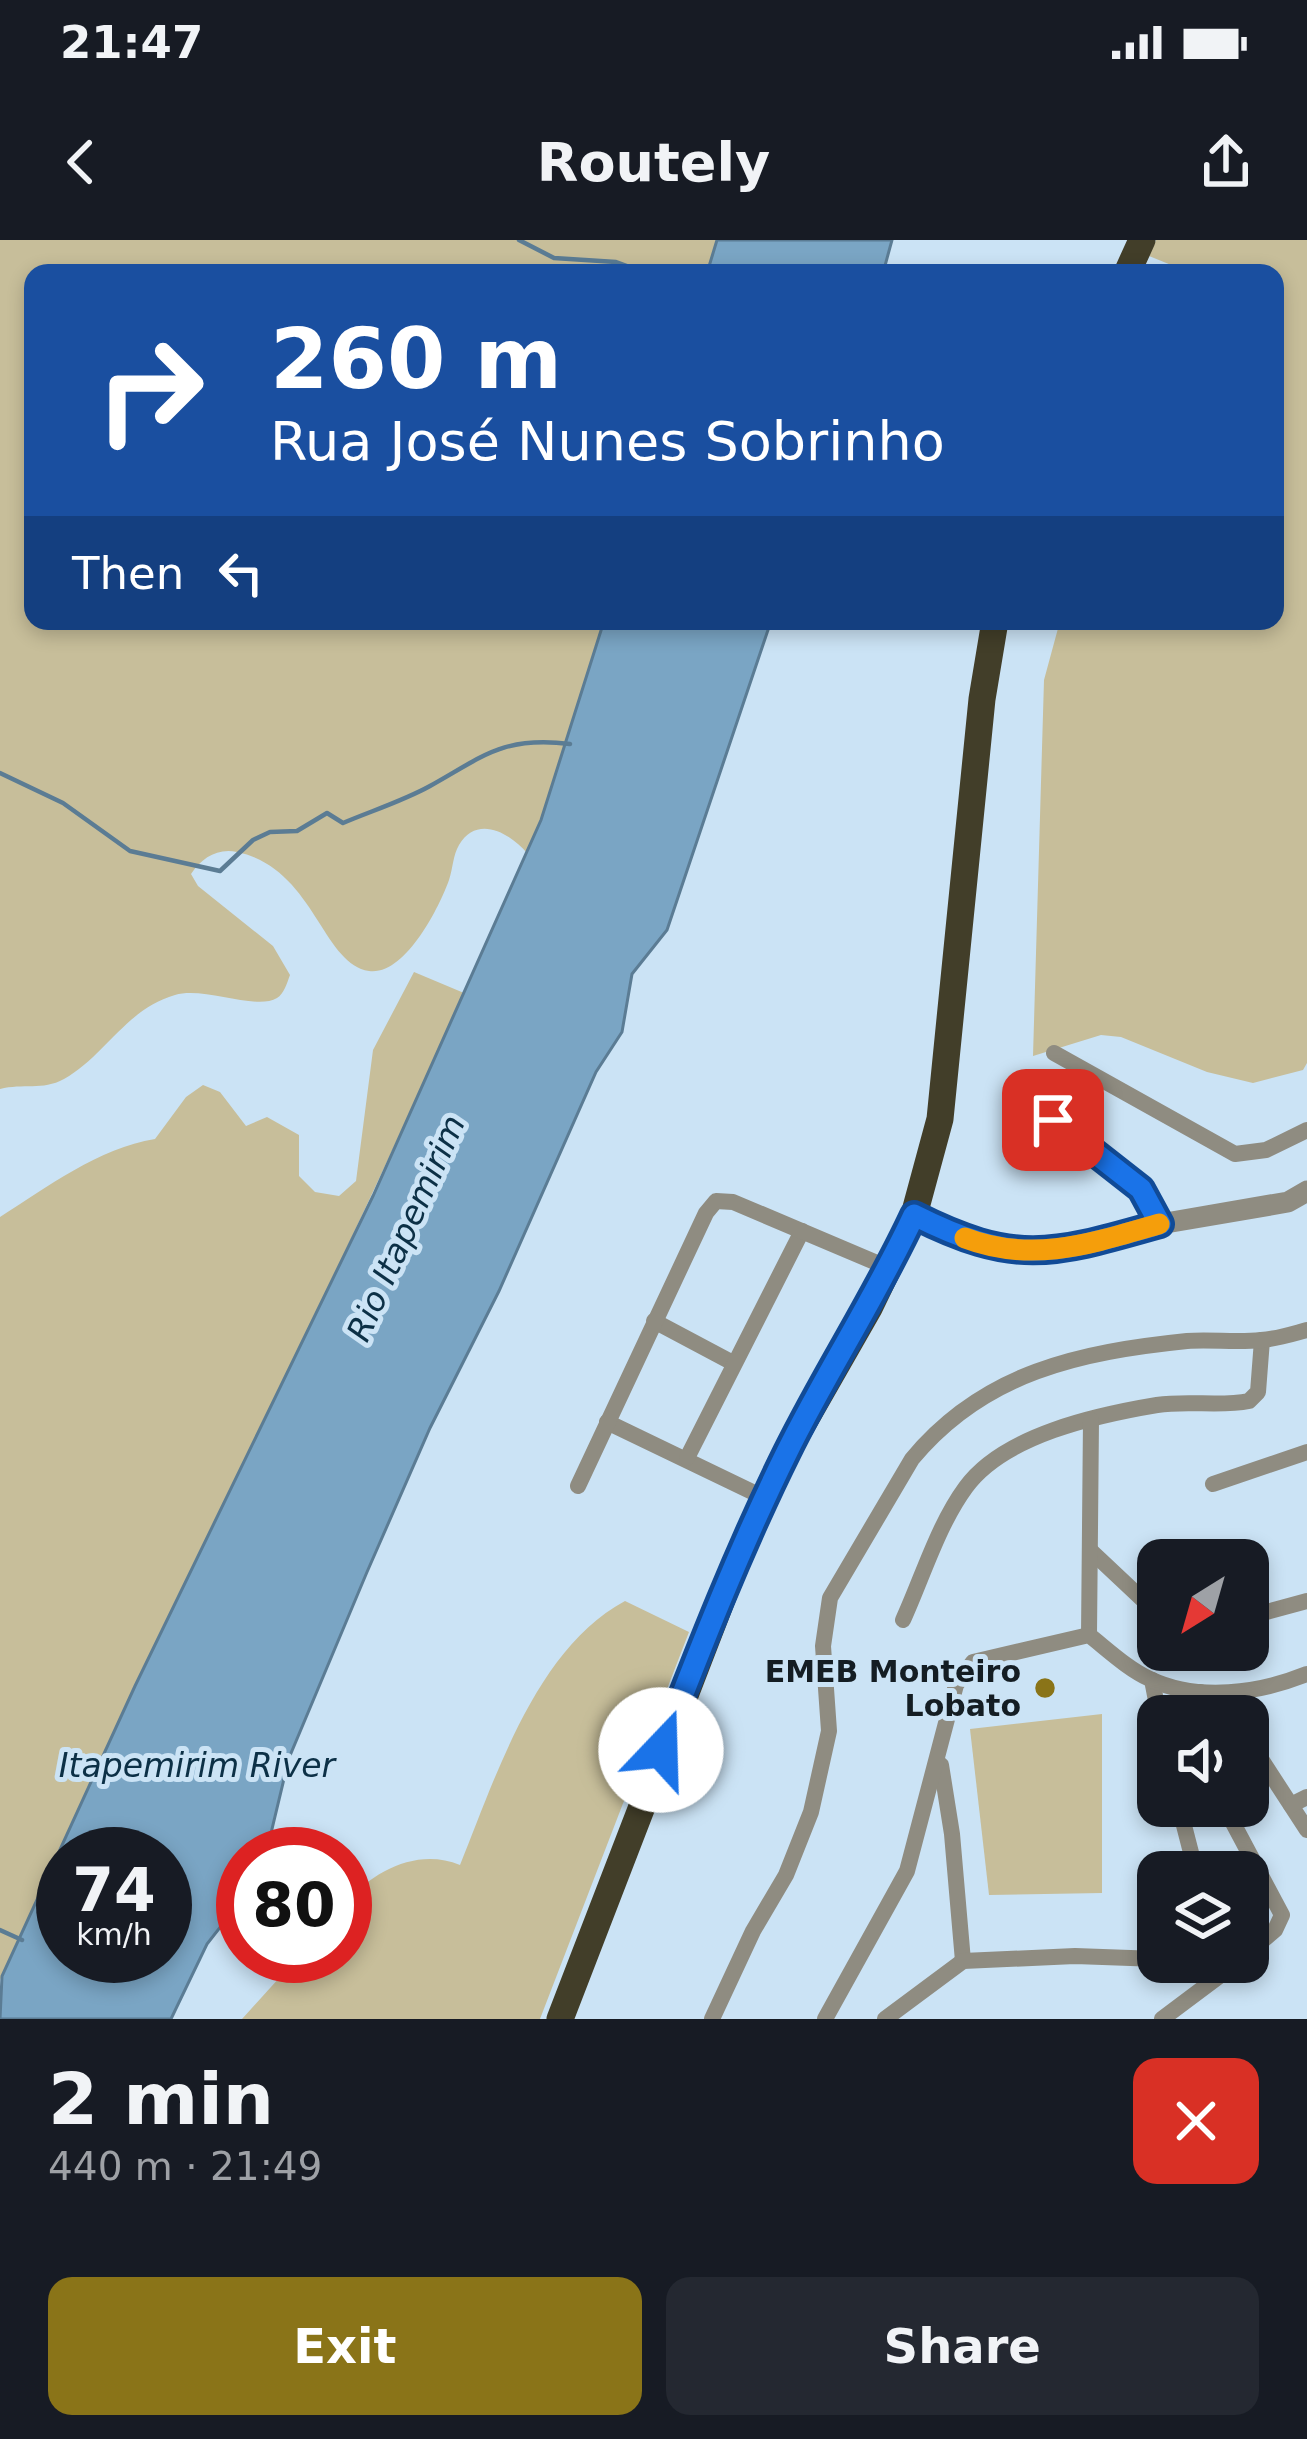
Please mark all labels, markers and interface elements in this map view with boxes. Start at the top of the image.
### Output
text: 21:47 [60,16,203,69]
icon: back [48,129,114,195]
icon: share [1193,129,1259,195]
text: Routely [537,131,770,194]
text: 260 m [270,310,562,408]
icon: right [72,312,228,468]
text: Rua José Nunes Sobrinho [270,410,945,473]
icon: left [208,540,274,606]
text: Then [72,547,184,600]
pin [1002,1069,1104,1171]
icon: arrive [1020,1087,1086,1153]
water label: Rio Itapemirim [339,1109,473,1347]
north arrow [1137,1539,1269,1671]
map controls [1137,1539,1269,1983]
place label: EMEB Monteiro Lobato [765,1654,1021,1723]
marker: EMEB Monteiro Lobato [1032,1675,1058,1701]
position arrow [598,1687,724,1813]
button: sound [1137,1695,1269,1827]
water label: Itapemirim River [59,1746,338,1785]
speed limit sign: 80 [216,1827,372,1983]
button: layers [1137,1851,1269,1983]
text: 74 [72,1855,156,1925]
text: km/h [76,1917,152,1952]
text: 2 min [48,2057,274,2141]
button: close [1133,2058,1259,2184]
text: 440 m · 21:49 [48,2144,322,2189]
button: Exit [48,2277,642,2415]
button: Share [666,2277,1259,2415]

